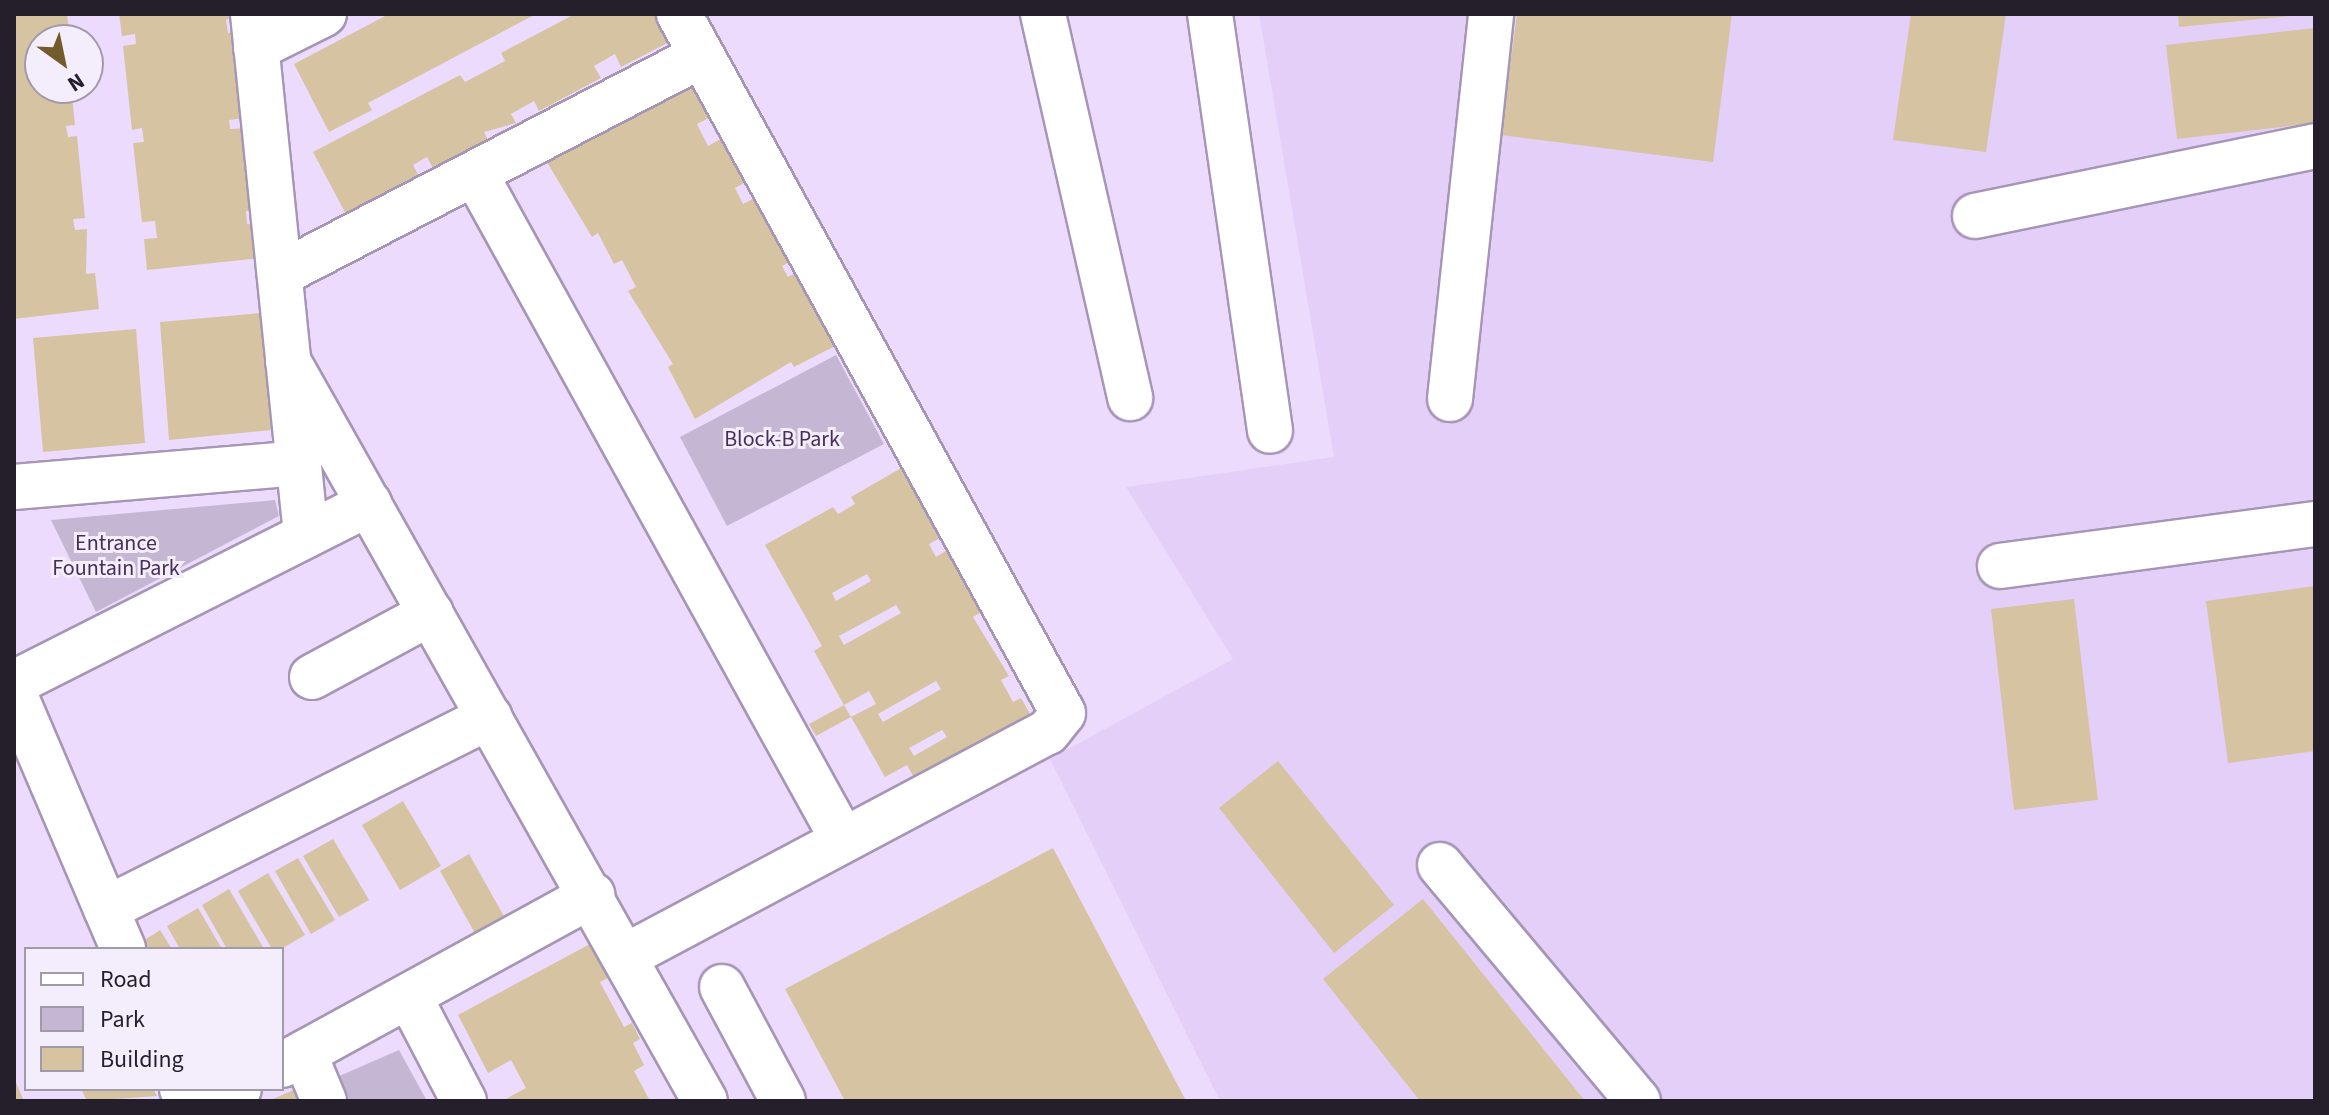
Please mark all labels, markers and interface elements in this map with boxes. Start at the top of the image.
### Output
north arrow [24,24,104,104]
text: N [61,65,91,100]
park label: Block-B Park [724,427,840,453]
park label: Entrance Fountain Park [52,530,180,582]
legend [24,947,284,1091]
text: Road [100,962,152,997]
text: Park [100,1002,145,1037]
text: Building [100,1042,184,1077]

